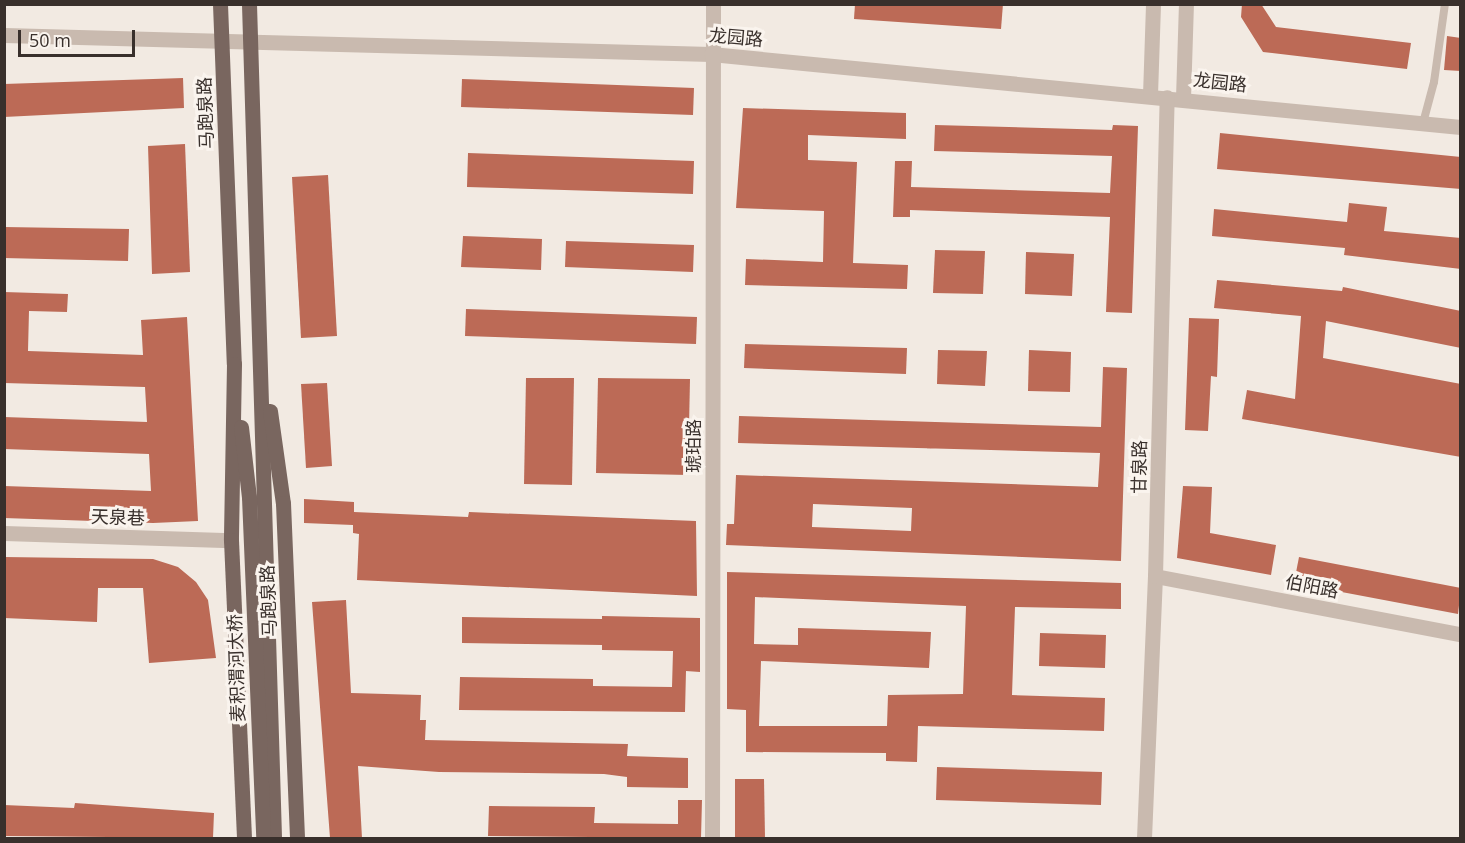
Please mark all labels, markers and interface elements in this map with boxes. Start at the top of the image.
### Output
scale bar [21,18,138,56]
street label: 龙园路 [708,24,764,50]
text: 50 m [29,28,71,52]
street label: 龙园路 [1192,68,1248,96]
street label: 马跑泉路 [193,77,217,149]
street label: 琥珀路 [682,419,704,473]
street label: 甘泉路 [1128,440,1150,494]
street label: 天泉巷 [91,505,145,529]
street label: 马跑泉路 [256,565,280,637]
street label: 伯阳路 [1283,570,1341,602]
street label: 麦积渭河大桥 [223,614,249,722]

